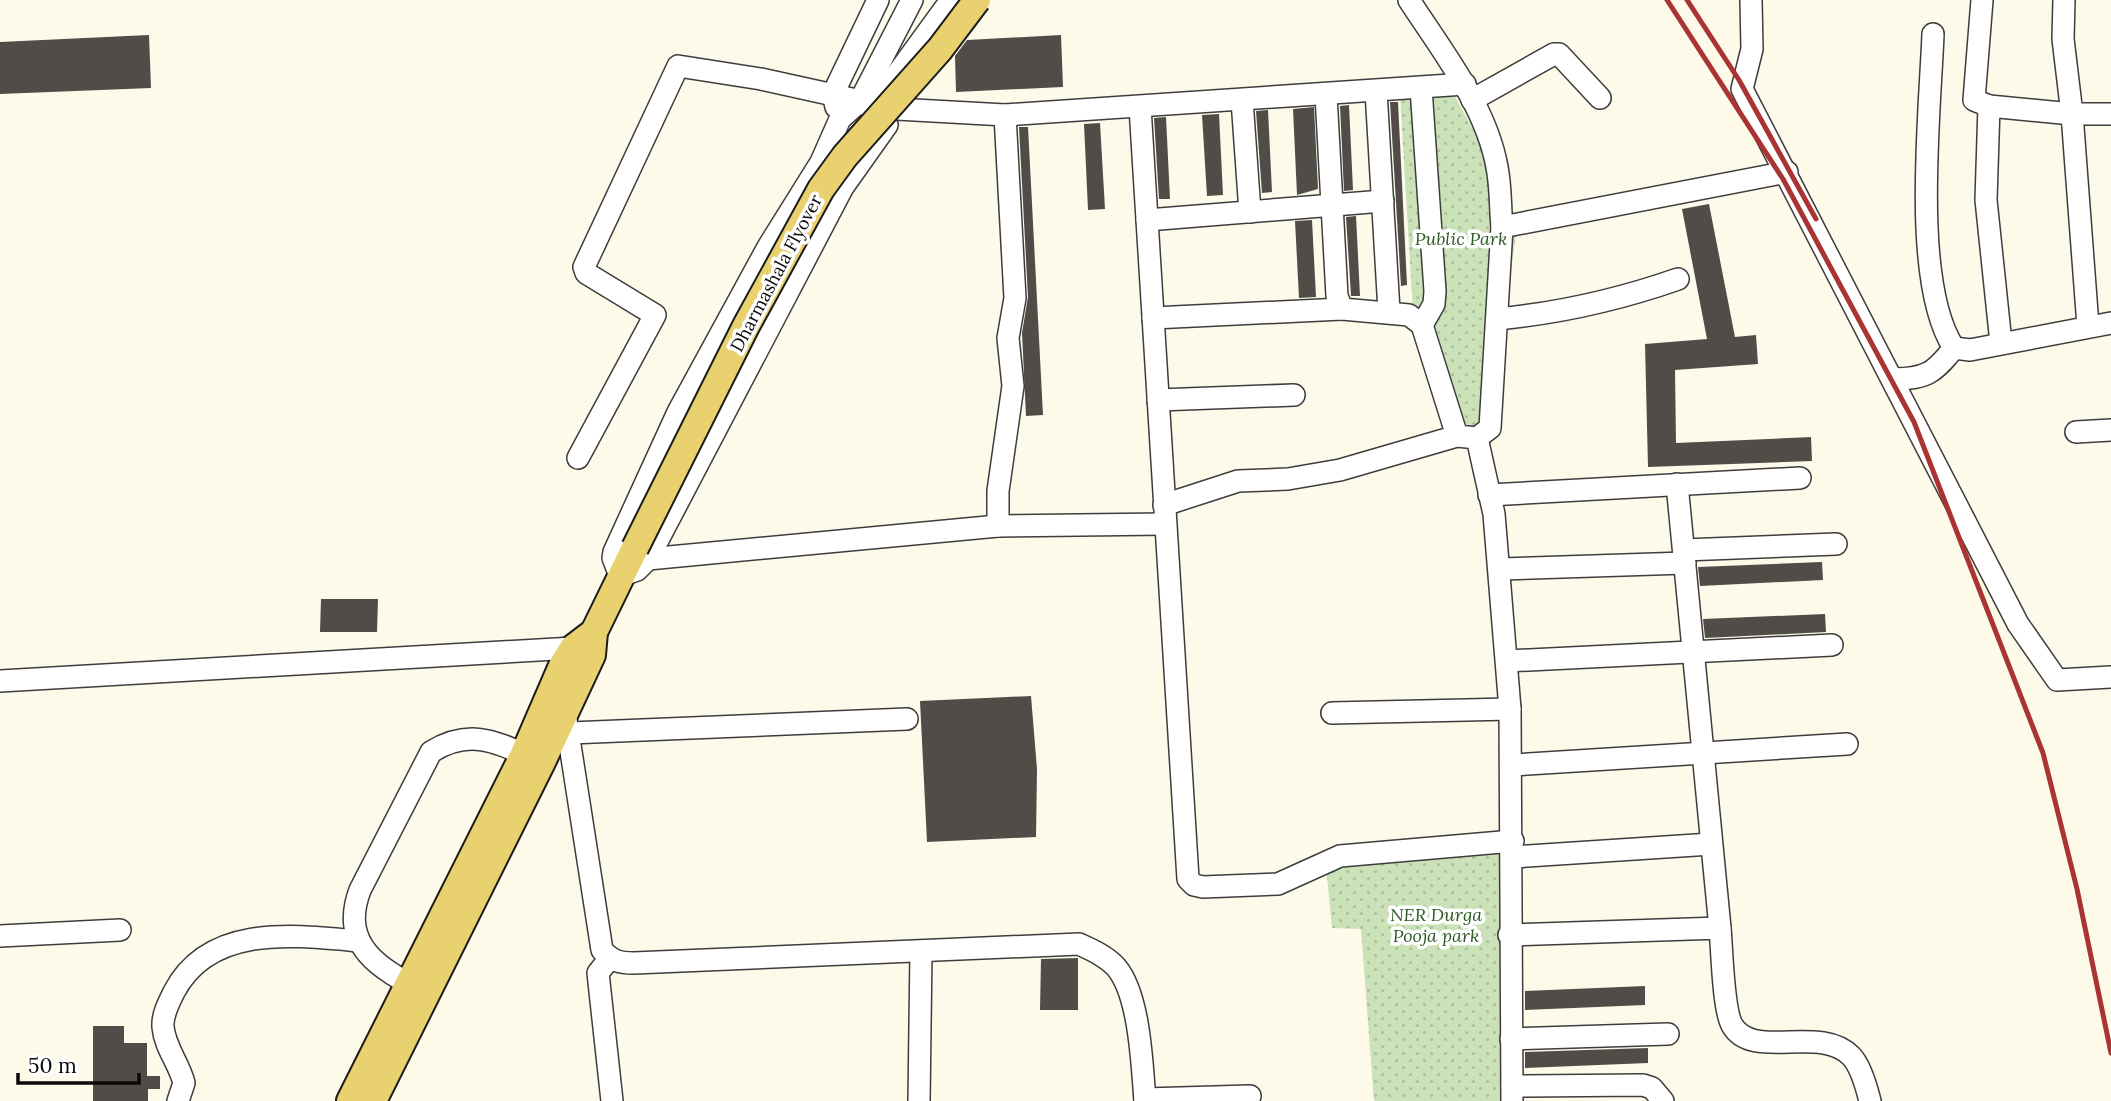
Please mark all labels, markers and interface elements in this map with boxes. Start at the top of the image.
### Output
street label: Dharmashala Flyover [725,190,827,356]
park label: Public Park [1415,227,1507,250]
park label: NER Durga Pooja park [1390,903,1482,947]
scale bar [18,1042,138,1086]
text: 50 m [28,1052,77,1079]

